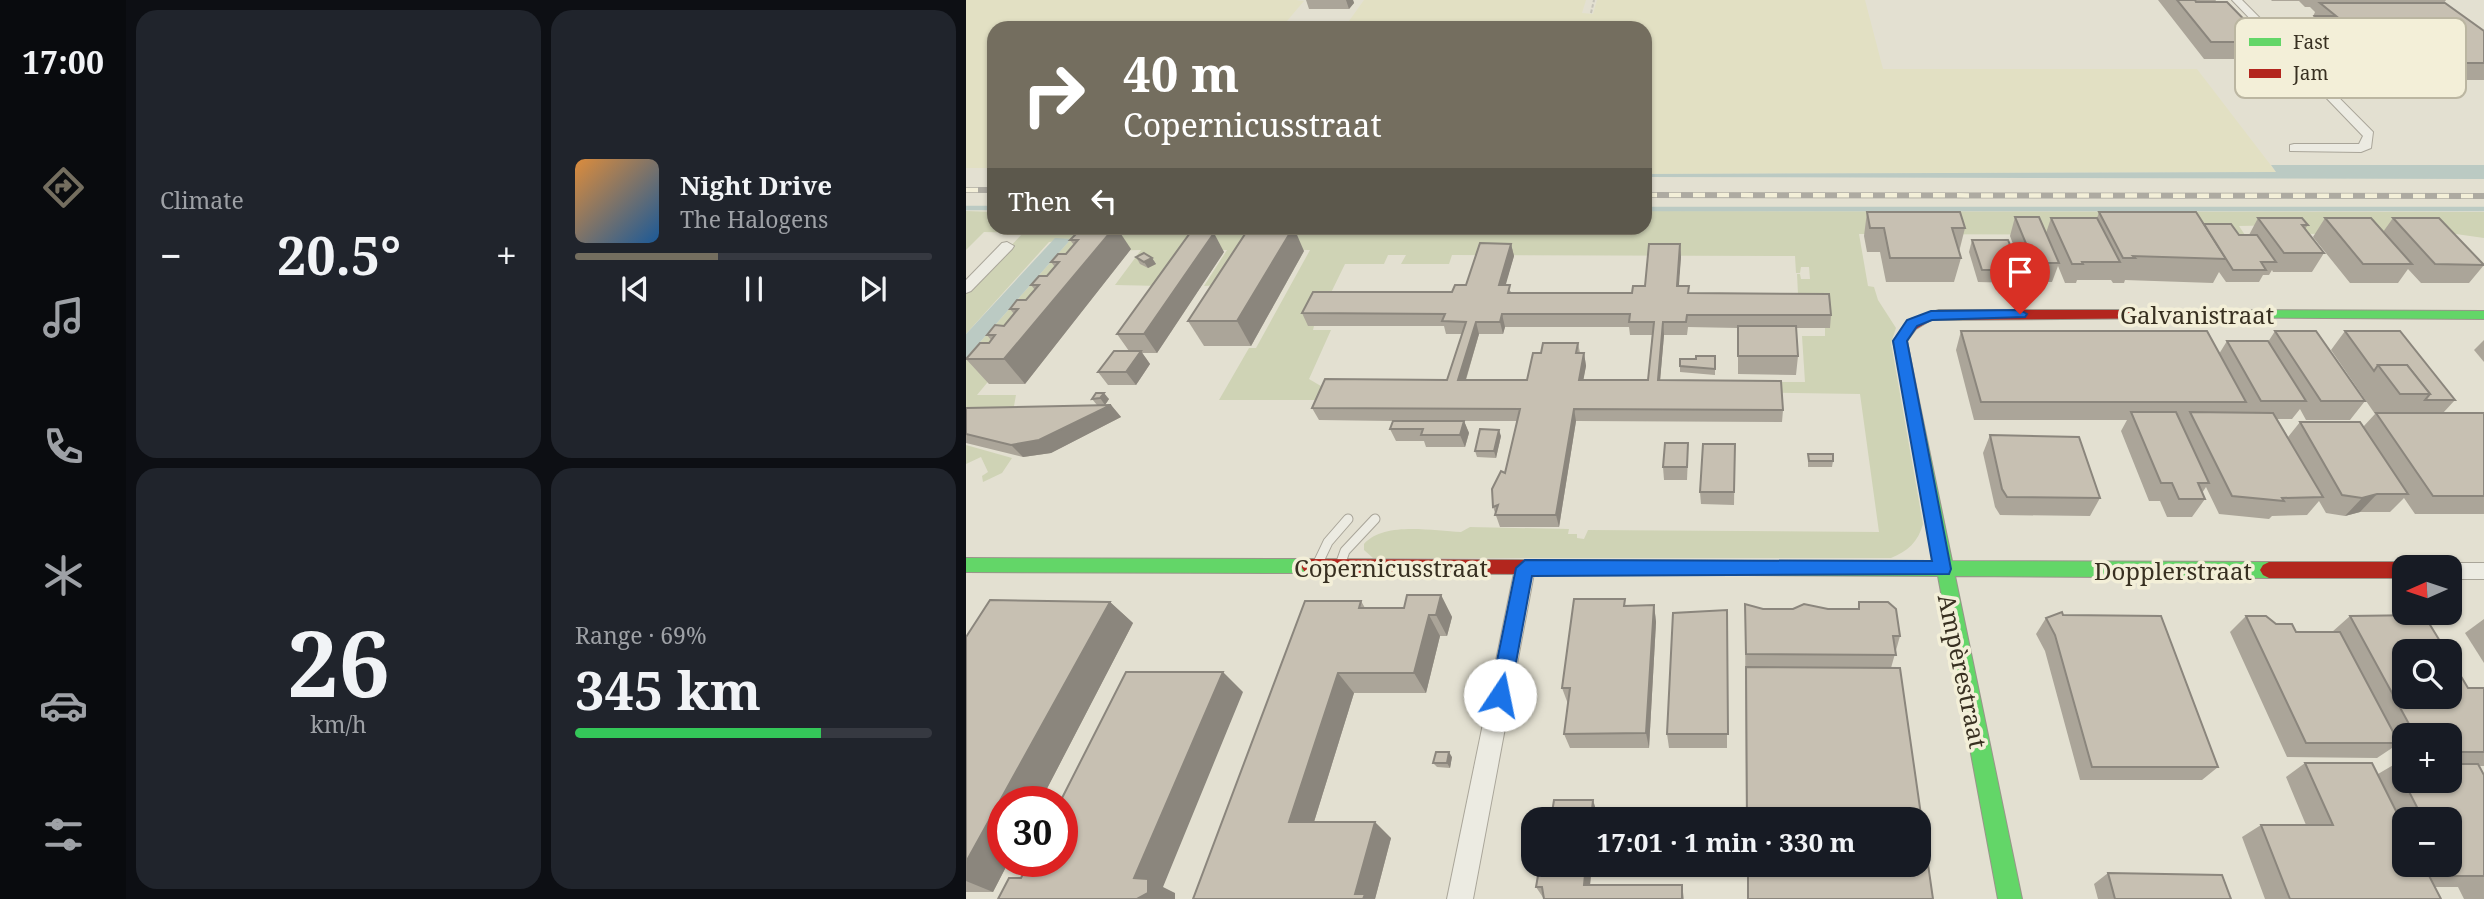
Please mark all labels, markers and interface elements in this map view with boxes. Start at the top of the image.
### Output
legend [2235,18,2466,98]
text: Fast [2293,29,2330,55]
text: 17:00 [22,40,104,83]
text: 40 m [1123,40,1239,106]
icon: right [1008,49,1099,140]
text: Jam [2292,60,2328,86]
text: Copernicusstraat [1123,103,1382,146]
icon: directions [39,163,88,212]
text: Night Drive [680,167,832,203]
icon: left [1085,182,1123,220]
text: Then [1008,183,1071,219]
text: Climate [160,184,244,216]
text: The Halogens [680,203,828,235]
text: 20.5° [277,219,401,290]
text: − [160,229,182,281]
text: + [496,229,517,281]
pin [1990,242,2050,314]
icon: arrive [2001,253,2039,291]
icon: previous [616,270,654,308]
icon: pause [735,270,773,308]
icon: next [854,270,892,308]
icon: music [39,293,88,342]
street label: Galvanistraat [2120,298,2274,331]
icon: phone [39,422,88,471]
icon: climate [39,551,88,600]
street label: Copernicusstraat [1294,551,1488,584]
street label: Dopplerstraat [2094,554,2252,587]
north arrow [2392,555,2462,625]
map controls [2392,555,2462,877]
street label: Ampèrestraat [1931,591,1995,751]
text: 26 [287,600,390,724]
text: Range · 69% [575,619,707,651]
button: search [2392,639,2462,709]
text: 345 km [575,654,761,725]
position arrow [1463,658,1537,732]
icon: car [39,681,88,730]
text: km/h [310,708,367,740]
button: + [2392,723,2462,793]
speed limit sign: 30 [987,786,1078,877]
button: − [2392,807,2462,877]
icon: filters [39,810,88,859]
text: 17:01 · 1 min · 330 m [1596,824,1856,860]

